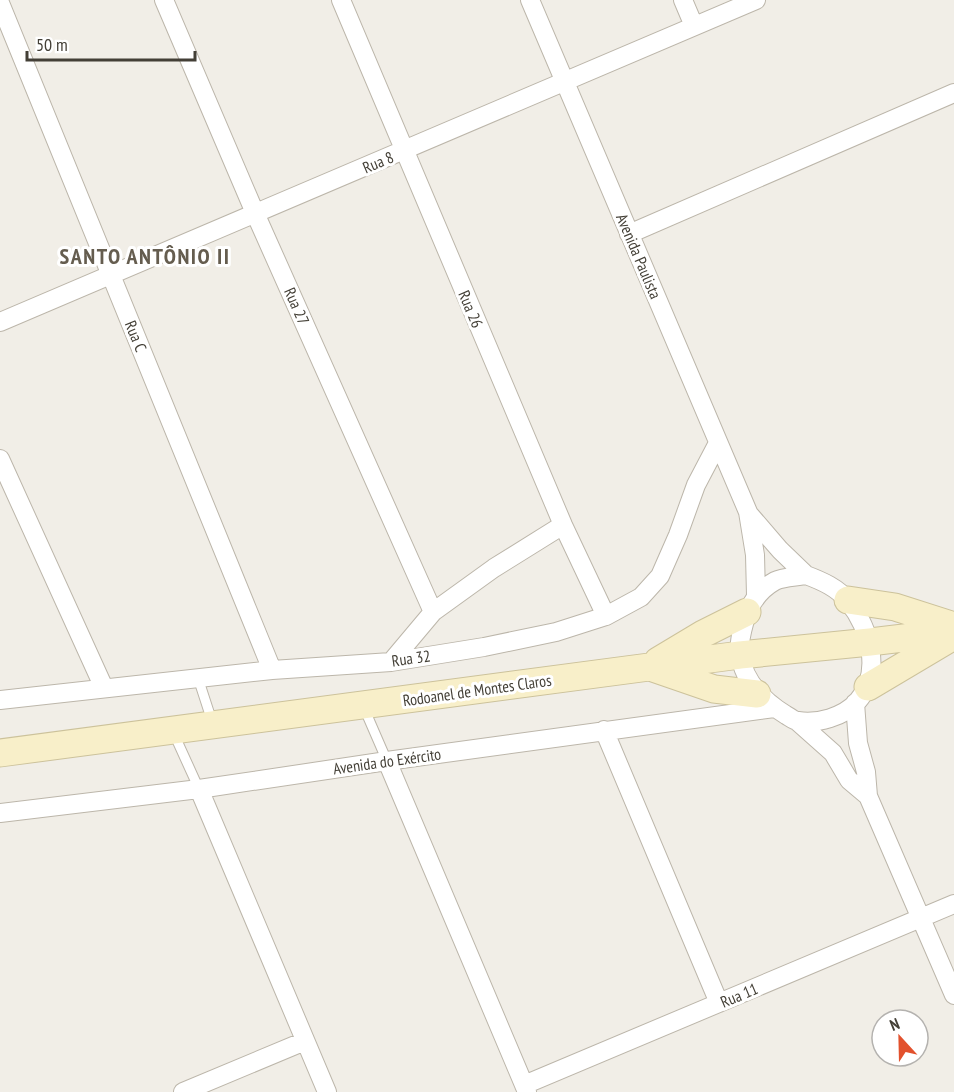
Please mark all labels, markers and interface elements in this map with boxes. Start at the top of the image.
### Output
scale bar [27,24,195,62]
text: 50 m [36,33,68,56]
street label: Rua 8 [360,147,396,177]
street label: Avenida Paulista [612,210,666,302]
district label: SANTO ANTÔNIO II [60,242,230,270]
street label: Rua 27 [280,284,314,328]
street label: Rua 26 [454,287,488,331]
street label: Rua C [121,318,151,354]
street label: Rua 32 [390,645,432,671]
street label: Rodoanel de Montes Claros [401,670,553,710]
street label: Avenida do Exército [332,744,442,778]
street label: Rua 11 [717,978,761,1012]
north arrow [870,1008,930,1068]
text: N [887,1013,902,1035]

